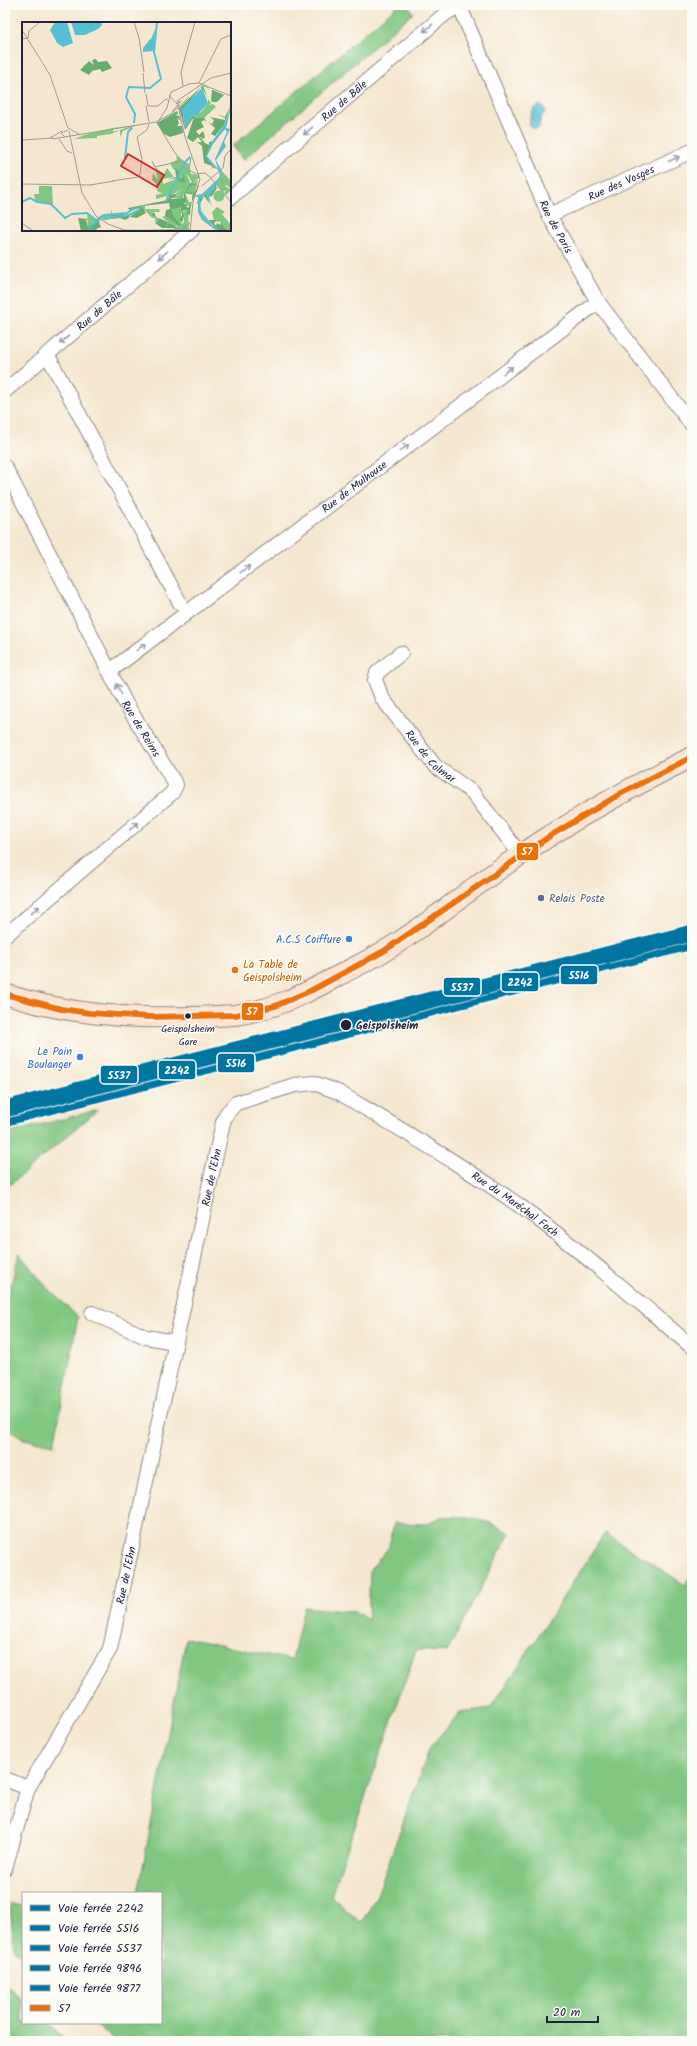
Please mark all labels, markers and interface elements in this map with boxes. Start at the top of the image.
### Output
inset map [22,22,231,231]
one-way arrow [422,24,433,33]
street label: Rue de Bâle [318,76,372,126]
one-way arrow [302,126,313,135]
one-way arrow [668,154,680,162]
street label: Rue des Vosges [585,161,658,206]
street label: Rue de Paris [534,198,577,257]
one-way arrow [157,251,168,260]
street label: Rue de Bâle [73,286,127,336]
one-way arrow [59,335,69,345]
one-way arrow [502,366,513,374]
one-way arrow [399,444,410,452]
street label: Rue de Mulhouse [318,456,391,518]
one-way arrow [239,565,250,573]
one-way arrow [136,643,147,652]
one-way arrow [115,683,122,695]
street label: Rue de Reims [116,697,165,761]
street label: Rue de Colmar [400,726,460,789]
one-way arrow [128,821,139,830]
line badge: 57 [516,842,539,861]
text: 57 [521,843,533,861]
place label: Relais Poste [549,890,605,908]
marker: Relais Poste [536,893,546,903]
one-way arrow [29,906,40,915]
place label: A.C.S Coiffure [276,931,341,949]
marker: A.C.S Coiffure [344,934,354,944]
place label: La Table de Geispolsheim [243,956,302,987]
marker: La Table de Geispolsheim [230,965,240,975]
line badge: 5516 [560,965,598,985]
text: 5516 [568,967,589,985]
line badge: 2242 [501,972,539,992]
text: 2242 [507,974,533,992]
line badge: 5537 [443,977,481,996]
text: 5537 [450,979,474,997]
line badge: 57 [241,1002,264,1021]
text: 57 [246,1003,258,1021]
marker: Geispolsheim Gare [183,1011,193,1021]
place label: Geispolsheim [356,1017,418,1035]
marker: Geispolsheim [339,1018,353,1032]
place label: Geispolsheim Gare [161,1021,215,1050]
place label: Le Pain Boulanger [27,1043,73,1074]
marker: Le Pain Boulanger [75,1052,85,1062]
line badge: 5516 [217,1053,255,1073]
text: 5516 [225,1055,246,1073]
line badge: 2242 [158,1060,196,1080]
text: 2242 [164,1062,190,1080]
line badge: 5537 [100,1065,138,1084]
text: 5537 [107,1067,131,1085]
street label: Rue de l'Ehn [197,1147,227,1208]
street label: Rue du Maréchal Foch [468,1167,562,1242]
street label: Rue de l'Ehn [112,1545,142,1606]
legend [22,1892,162,2024]
text: Voie ferrée 2242 [58,1899,144,1918]
text: Voie ferrée 5516 [58,1919,140,1938]
text: Voie ferrée 5537 [58,1939,142,1958]
text: Voie ferrée 9896 [58,1959,142,1978]
text: Voie ferrée 9877 [58,1979,141,1998]
scale bar [547,1998,598,2024]
text: 57 [58,1999,70,2018]
text: 20 m [553,2003,581,2022]

